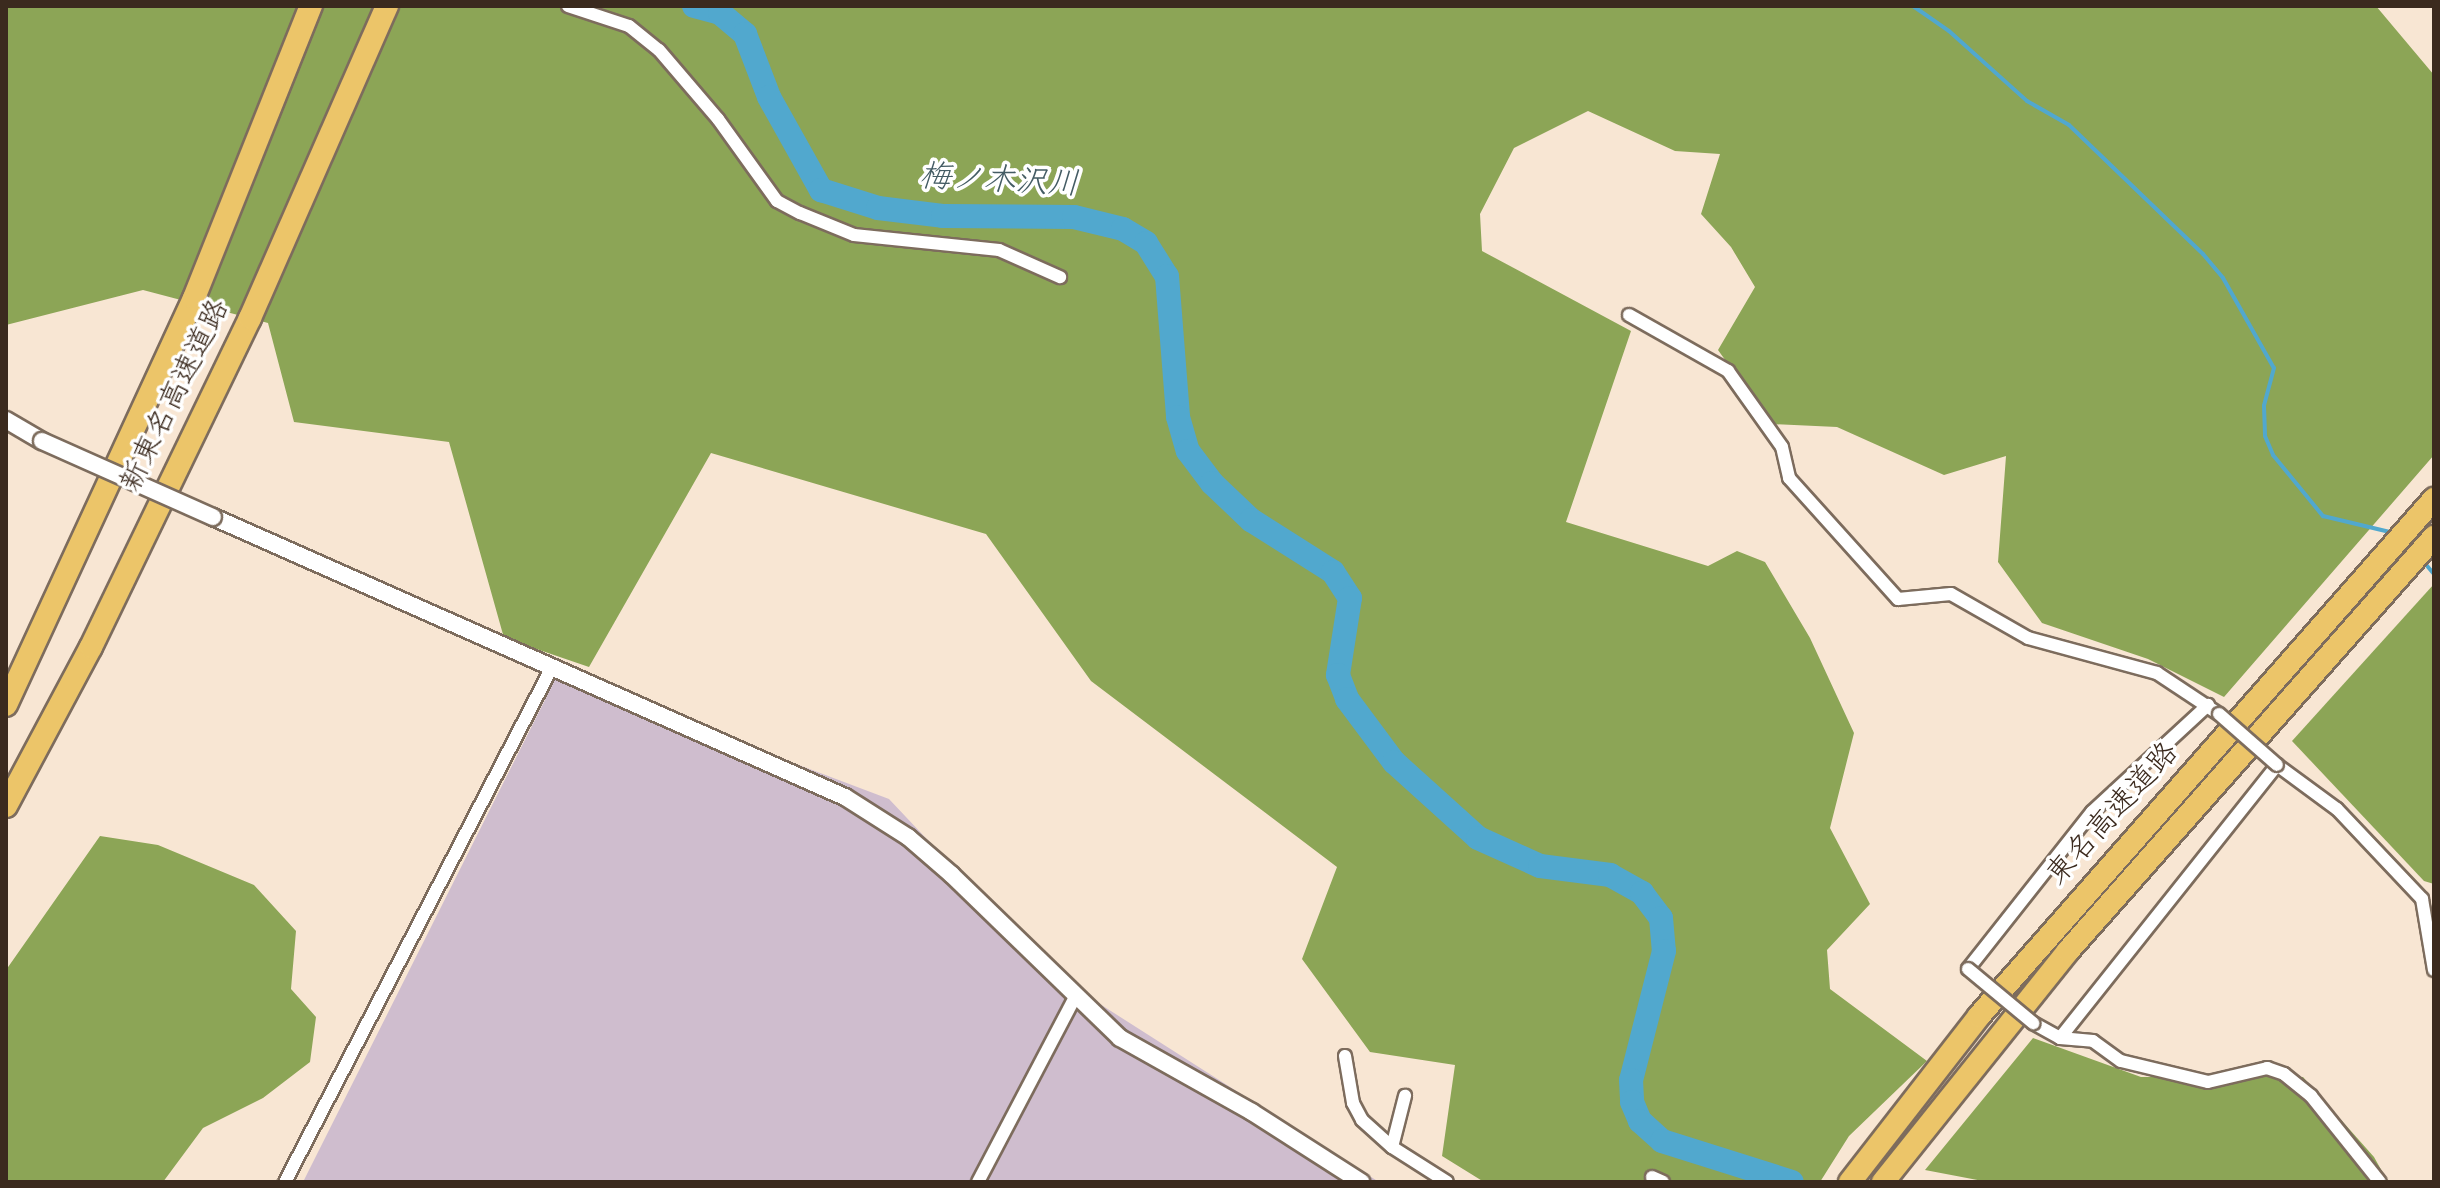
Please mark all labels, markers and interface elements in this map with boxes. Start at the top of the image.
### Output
water label: 梅ノ木沢川 [918,161,1080,207]
street label: 新東名高速道路 [116,295,240,499]
street label: 東名高速道路 [2041,737,2189,895]

